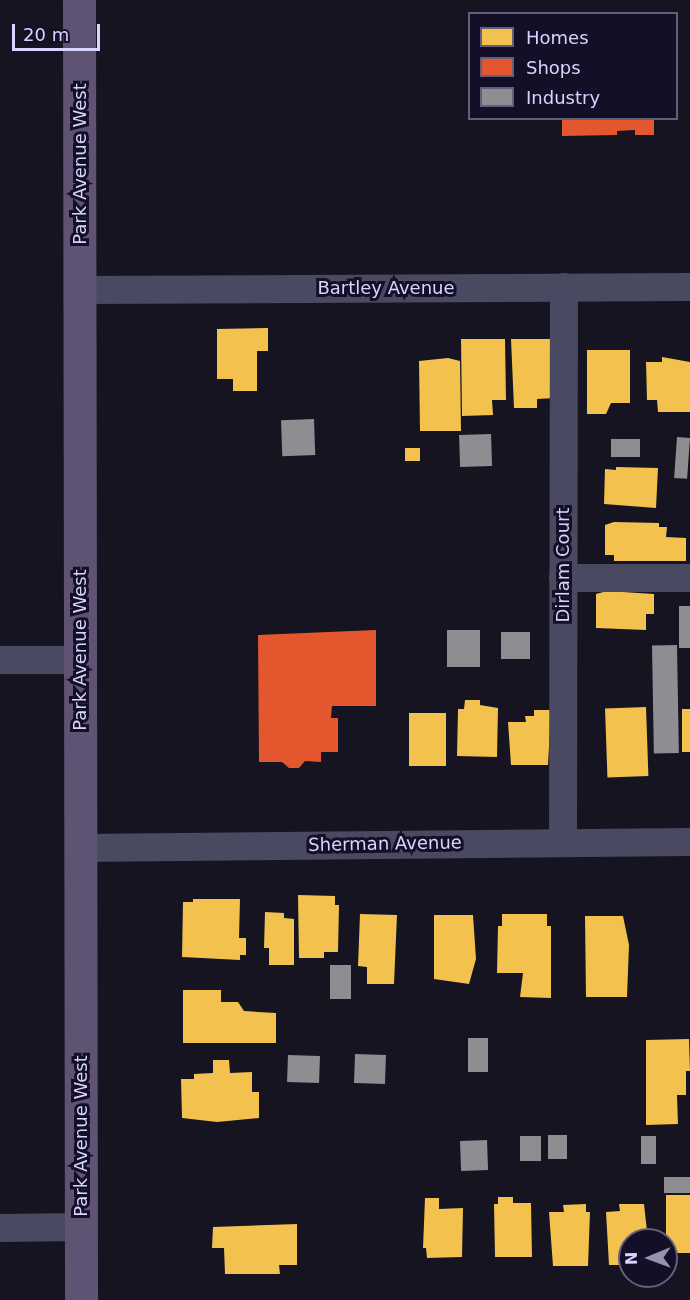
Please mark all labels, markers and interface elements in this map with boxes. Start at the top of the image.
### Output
scale bar [15,12,104,50]
legend [468,12,678,120]
text: 20 m [23,24,69,45]
text: Homes [526,27,589,48]
text: Shops [526,57,581,78]
street label: Park Avenue West [69,83,91,245]
text: Industry [526,87,600,108]
street label: Bartley Avenue [317,277,455,299]
street label: Dirlam Court [552,508,574,622]
street label: Park Avenue West [69,569,91,731]
street label: Sherman Avenue [308,832,462,856]
street label: Park Avenue West [70,1055,92,1217]
north arrow [618,1228,678,1288]
text: N [622,1251,641,1265]

